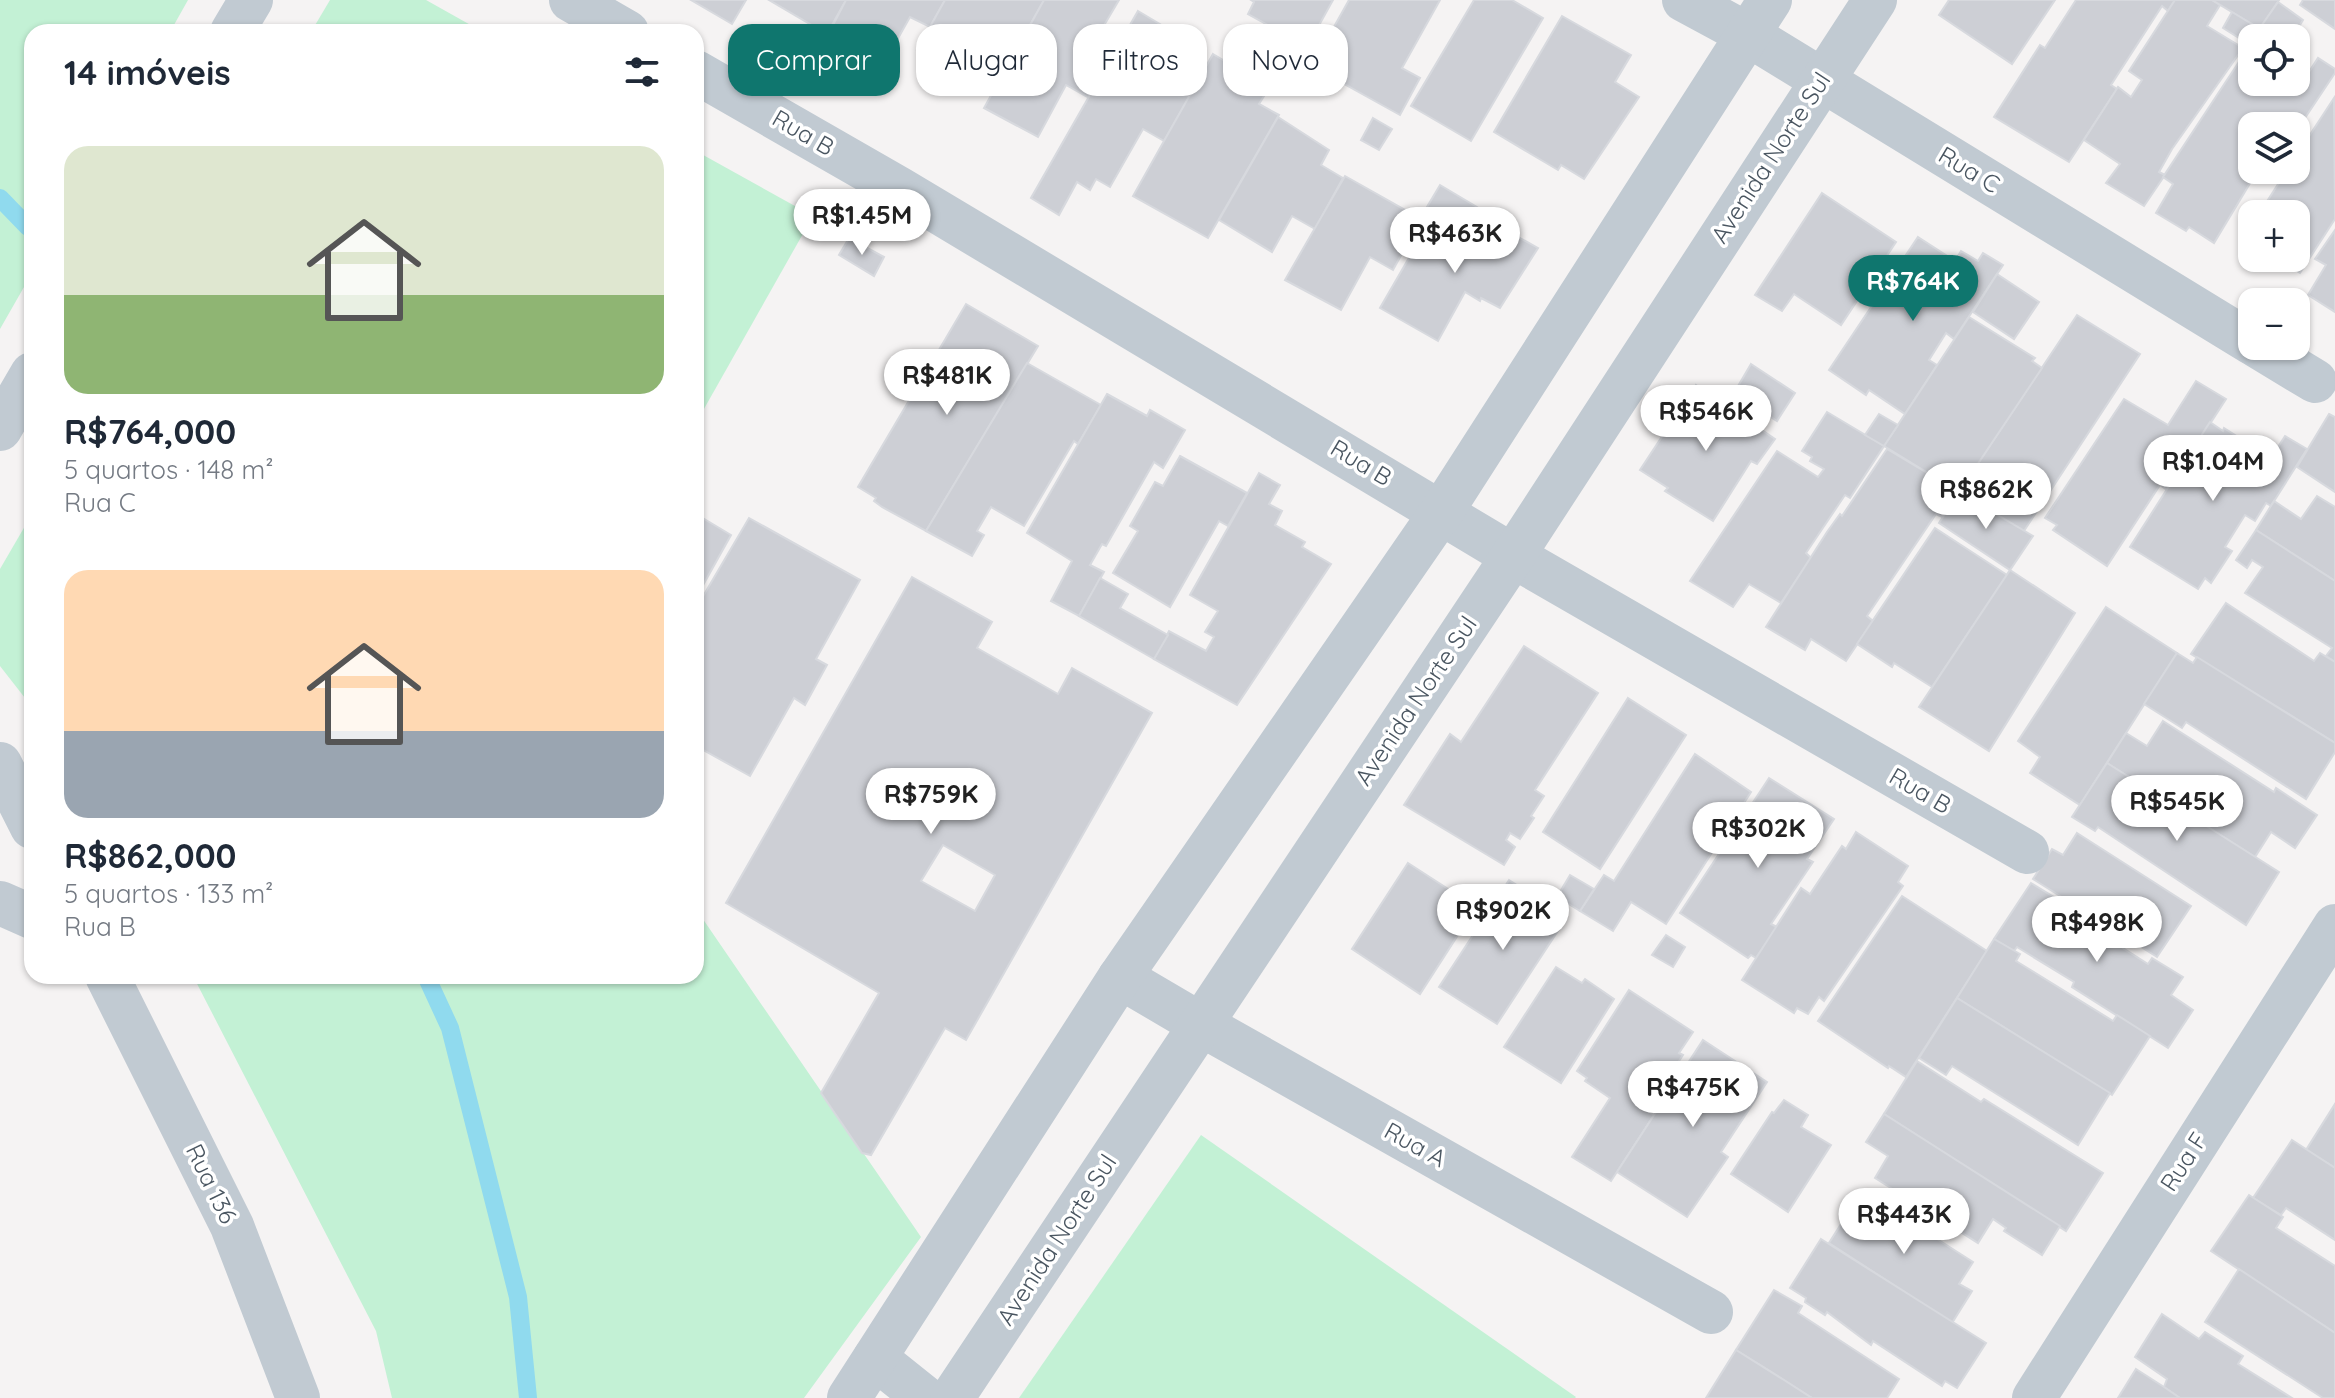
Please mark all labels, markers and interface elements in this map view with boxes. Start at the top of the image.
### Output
chip: Comprar [728,24,900,96]
chip: Alugar [916,24,1057,96]
chip: Filtros [1073,24,1207,96]
chip: Novo [1223,24,1348,96]
map controls [2238,24,2310,360]
button: locate [2238,24,2310,96]
icon: filters [620,50,664,94]
text: 14 imóveis [64,51,231,94]
street label: Avenida Norte Sul [1704,66,1837,249]
street label: Rua B [767,103,840,162]
button: layers [2238,112,2310,184]
street label: Rua C [1933,139,2006,199]
pin: R$1.45M [788,189,936,257]
icon: home [292,198,436,342]
text: R$1.45M [812,198,912,231]
button: + [2238,200,2310,272]
pin: R$463K [1390,207,1520,275]
text: R$463K [1408,216,1502,249]
pin: R$764K [1848,255,1978,323]
text: R$764K [1866,264,1960,297]
button: − [2238,288,2310,360]
pin: R$481K [882,349,1012,417]
text: R$481K [902,358,992,391]
pin: R$546K [1641,385,1771,453]
text: R$546K [1658,394,1754,427]
text: R$764,000 [64,410,236,453]
street label: Rua B [1325,432,1398,492]
pin: R$1.04M [2139,435,2287,503]
text: R$1.04M [2162,444,2264,477]
text: 5 quartos · 148 m² [64,453,273,486]
pin: R$862K [1921,463,2051,531]
text: R$862K [1939,472,2033,505]
text: Rua C [64,486,136,519]
street label: Avenida Norte Sul [1347,610,1483,791]
icon: home [292,622,436,766]
street label: Rua B [1884,761,1957,820]
pin: R$759K [866,768,996,836]
pin: R$545K [2112,775,2242,843]
text: R$759K [884,777,978,810]
text: R$545K [2129,784,2225,817]
pin: R$302K [1693,802,1823,870]
text: R$302K [1710,811,1806,844]
text: R$862,000 [64,834,236,877]
text: 5 quartos · 133 m² [64,877,273,910]
pin: R$902K [1438,884,1568,952]
text: R$902K [1455,893,1551,926]
pin: R$498K [2032,896,2162,964]
text: R$498K [2050,905,2144,938]
text: Rua B [64,910,136,943]
pin: R$475K [1628,1061,1758,1129]
text: R$475K [1646,1070,1740,1103]
street label: Rua A [1379,1115,1452,1173]
street label: Rua F [2153,1126,2213,1197]
street label: Rua 136 [180,1139,244,1228]
street label: Avenida Norte Sul [990,1148,1123,1331]
pin: R$443K [1839,1188,1969,1256]
text: R$443K [1857,1197,1951,1230]

